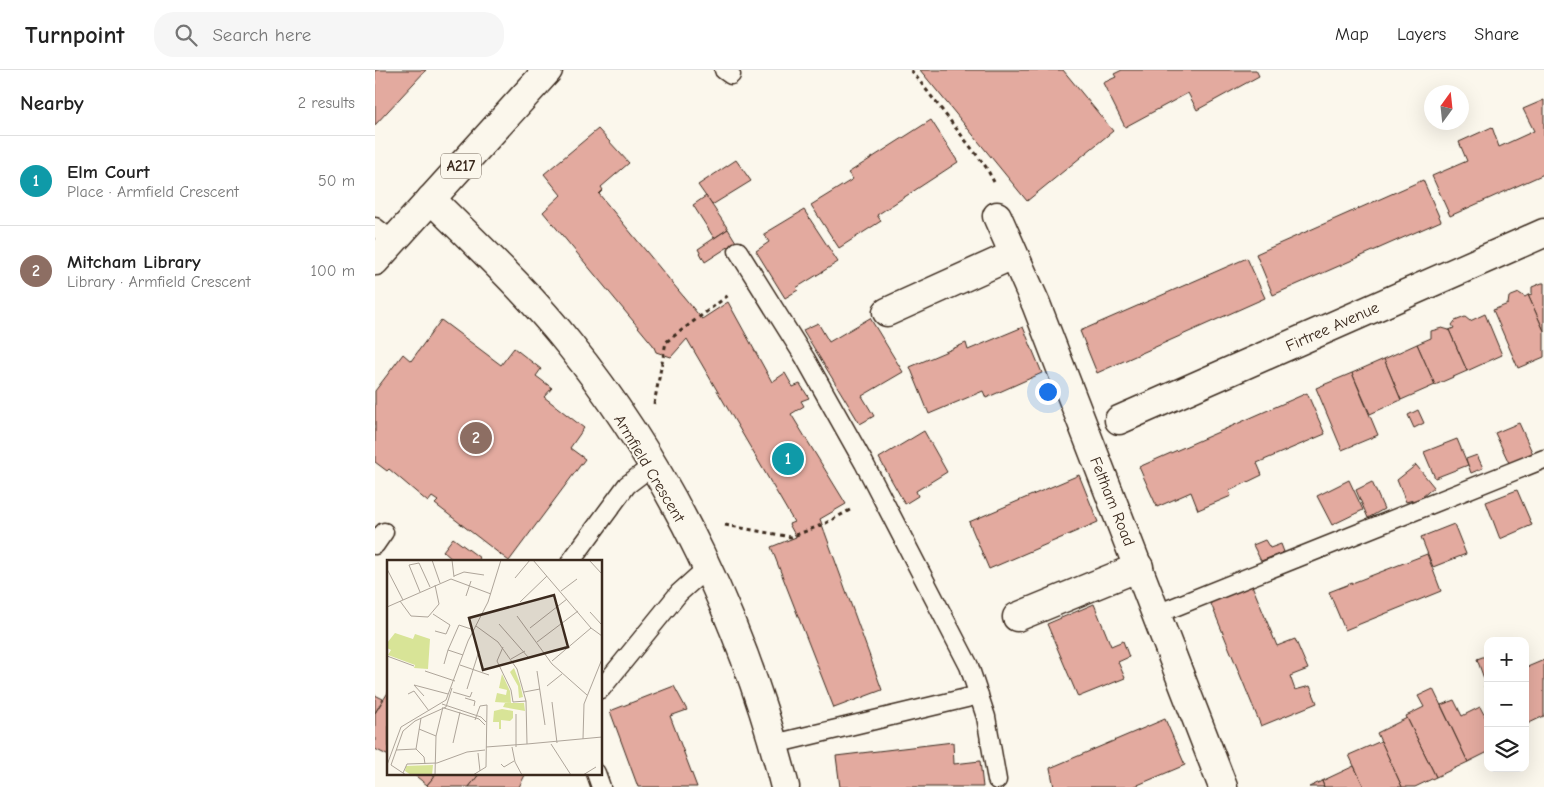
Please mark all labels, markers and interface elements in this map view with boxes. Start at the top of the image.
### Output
search box [154,12,504,57]
text: Turnpoint [25,21,124,49]
icon: search [172,21,200,49]
text: Search here [212,24,311,46]
text: Map [1335,24,1369,45]
text: Layers [1397,24,1446,45]
text: Share [1474,24,1519,45]
north arrow [1424,85,1469,130]
text: Nearby [20,91,84,115]
text: 2 results [298,94,355,112]
road number: A217 [441,154,481,178]
text: Elm Court [67,161,150,183]
text: 1 [33,172,39,190]
text: 50 m [318,172,355,190]
text: Place · Armfield Crescent [67,183,239,201]
text: Mitcham Library [67,251,201,273]
text: 2 [32,262,40,280]
text: 100 m [311,262,355,280]
text: Library · Armfield Crescent [67,273,250,291]
street label: Firtree Avenue [1283,298,1382,355]
your location [1035,379,1061,405]
street label: Armfield Crescent [610,412,688,526]
pin: 2 [460,419,492,457]
pin: 1 [772,440,804,478]
street label: Feltham Road [1086,454,1138,548]
inset map [387,560,603,774]
map controls [1484,637,1529,772]
button: + [1484,637,1529,682]
button: − [1484,682,1529,727]
button: layers [1484,727,1529,772]

